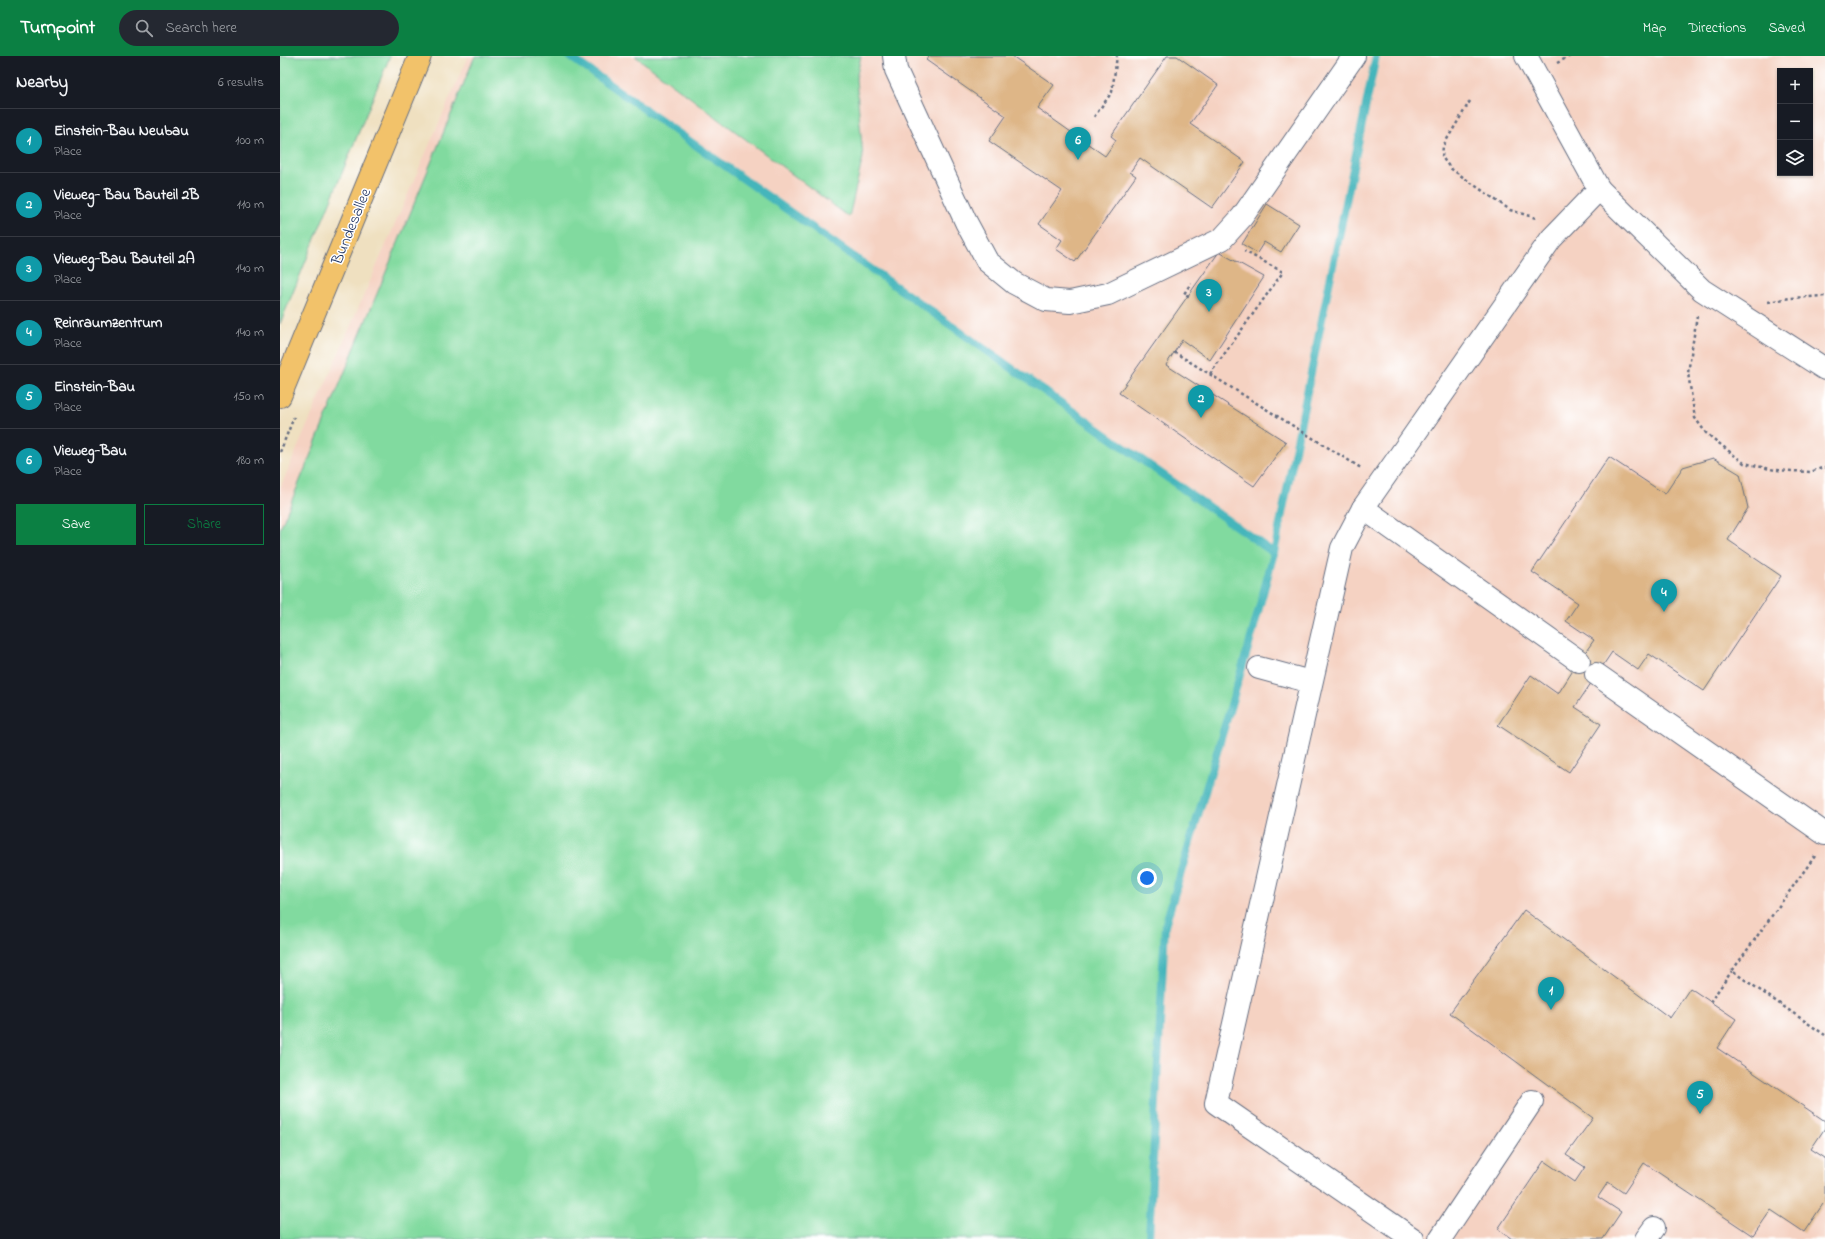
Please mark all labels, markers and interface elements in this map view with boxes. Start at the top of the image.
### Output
search box [119,10,399,46]
text: Turnpoint [20,15,95,42]
icon: search [133,17,155,39]
text: Search here [165,17,237,39]
text: Map [1643,18,1666,39]
text: Directions [1688,18,1746,39]
text: Saved [1768,18,1805,39]
map controls [1777,68,1813,176]
button: + [1777,68,1813,104]
text: Nearby [16,70,68,95]
text: 6 results [218,73,264,92]
button: − [1777,104,1813,140]
text: Einstein-Bau Neubau [54,120,189,142]
pin: 6 [1065,127,1091,160]
text: 1 [27,131,31,150]
text: 100 m [235,131,264,150]
button: layers [1777,140,1813,176]
text: Place [54,142,82,161]
text: Vieweg- Bau Bauteil 2B [54,184,199,206]
street label: Bundesallee [325,184,378,269]
text: 2 [26,195,32,214]
text: 110 m [237,195,264,214]
text: Place [54,206,82,225]
text: Vieweg-Bau Bauteil 2A [54,248,195,270]
text: 3 [26,259,32,278]
text: 140 m [236,259,264,278]
text: Place [54,270,82,289]
pin: 3 [1196,279,1222,312]
text: Reinraumzentrum [54,312,162,334]
text: 4 [26,323,32,342]
text: 140 m [236,323,264,342]
text: Place [54,334,82,353]
text: Einstein-Bau [54,376,135,398]
pin: 2 [1188,385,1214,418]
text: 5 [25,387,33,406]
text: 150 m [233,387,264,406]
text: Place [54,398,82,417]
text: Vieweg-Bau [54,440,127,462]
text: 6 [26,451,32,470]
text: 180 m [236,451,264,470]
text: Place [54,462,82,481]
button: Save [16,504,136,545]
button: Share [144,504,264,545]
pin: 4 [1651,579,1677,612]
your location [1137,868,1157,888]
pin: 1 [1538,977,1564,1010]
pin: 5 [1687,1081,1713,1114]

